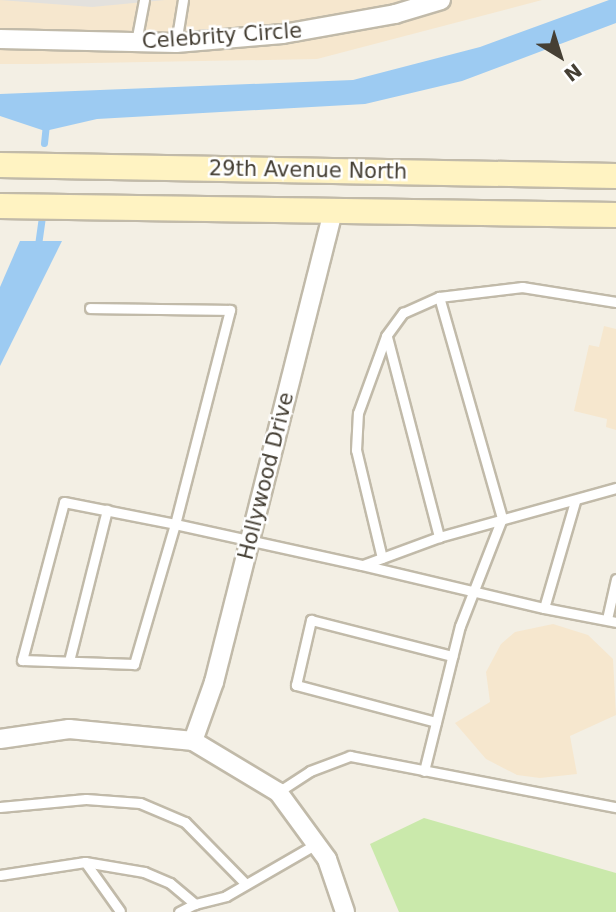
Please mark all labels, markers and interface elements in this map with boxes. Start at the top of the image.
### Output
street label: Celebrity Circle [141,18,303,54]
north arrow [525,21,595,91]
text: N [560,59,586,86]
street label: 29th Avenue North [209,156,407,184]
street label: Hollywood Drive [233,390,299,562]

